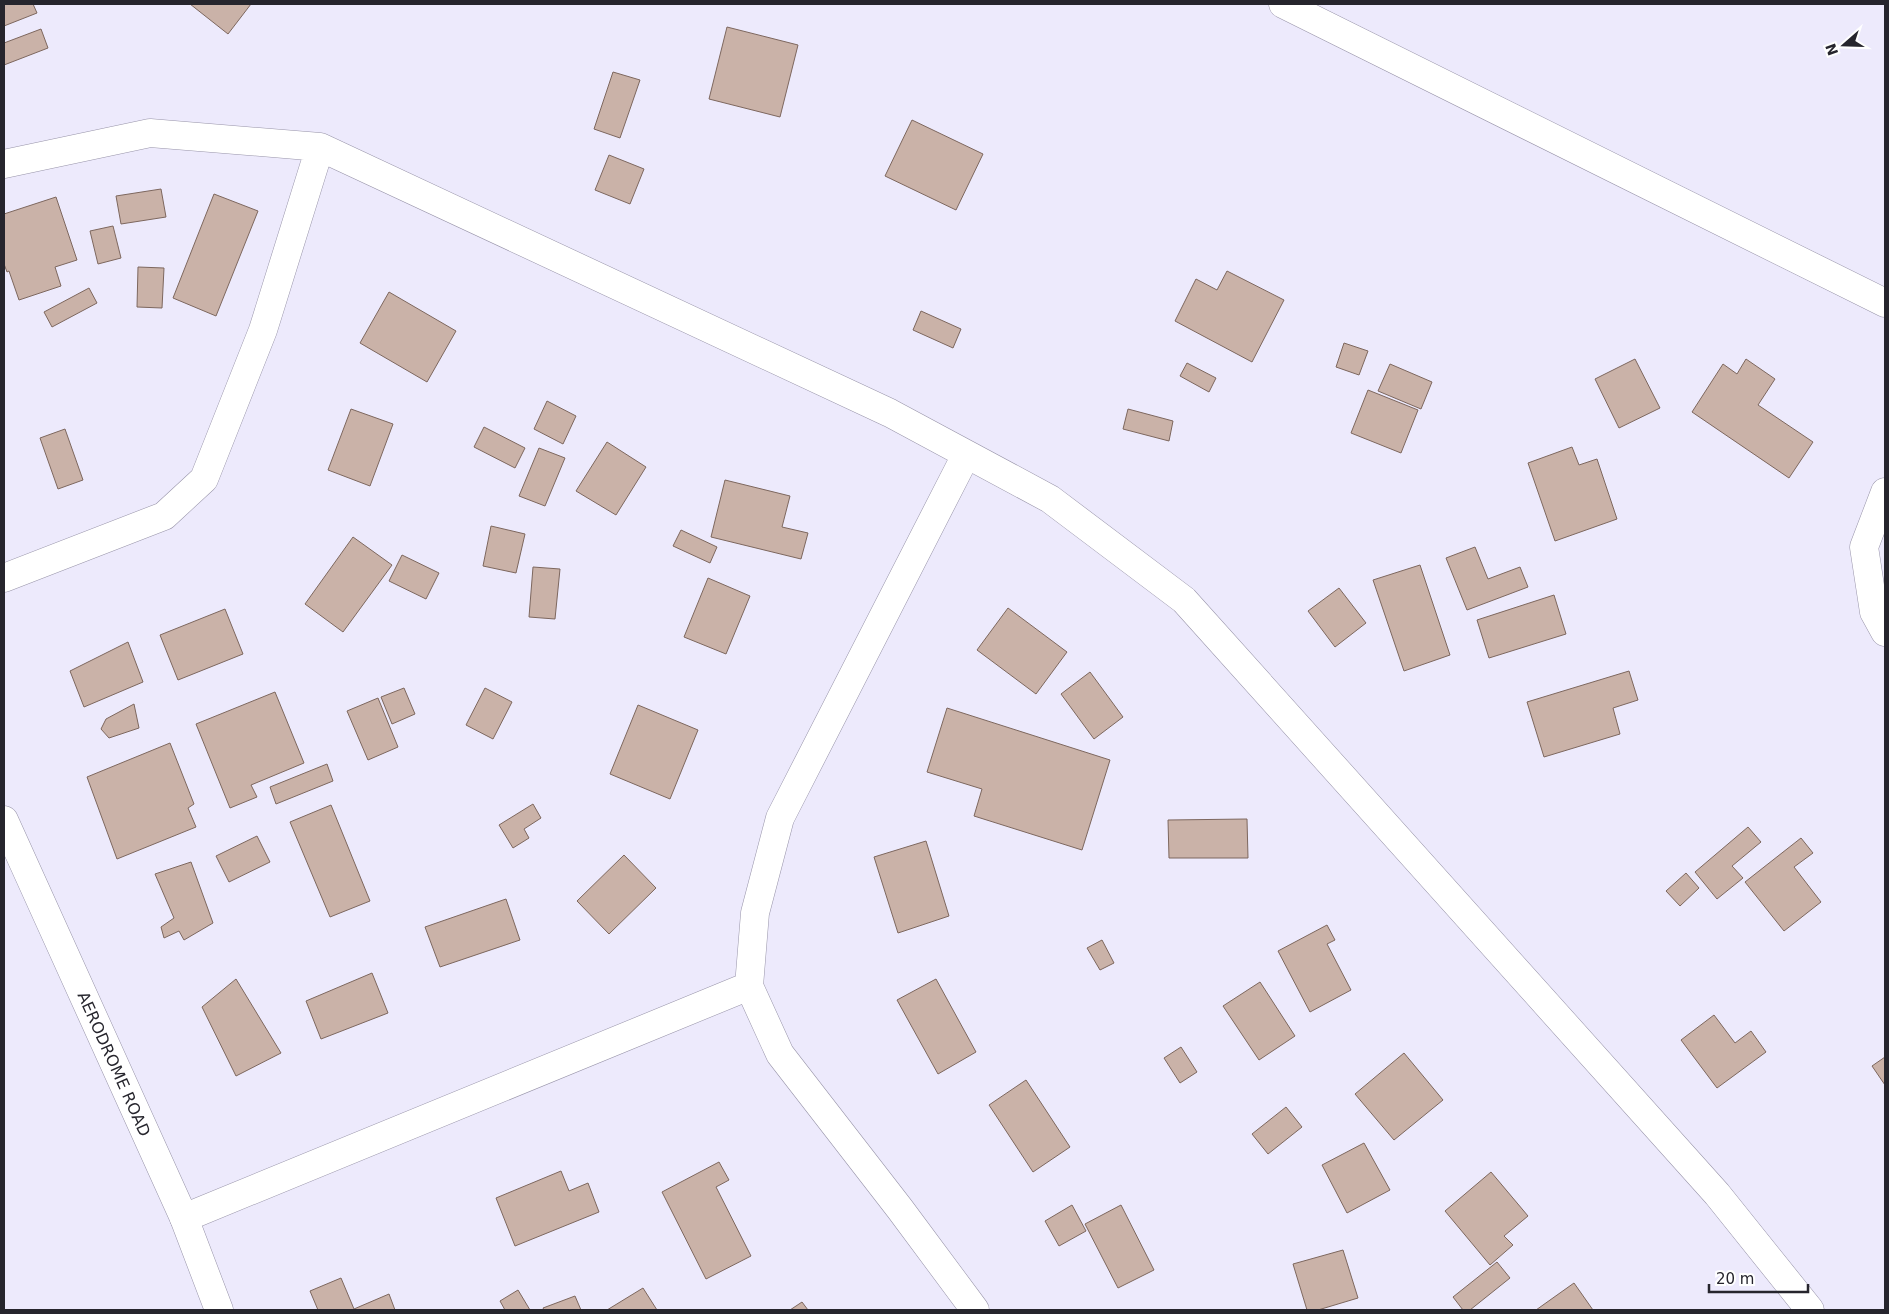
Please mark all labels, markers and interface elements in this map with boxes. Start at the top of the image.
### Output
north arrow [1819,20,1869,70]
text: N [1822,41,1841,58]
street label: AERODROME ROAD [73,989,155,1139]
scale bar [1709,1262,1808,1294]
text: 20 m [1716,1270,1754,1288]

